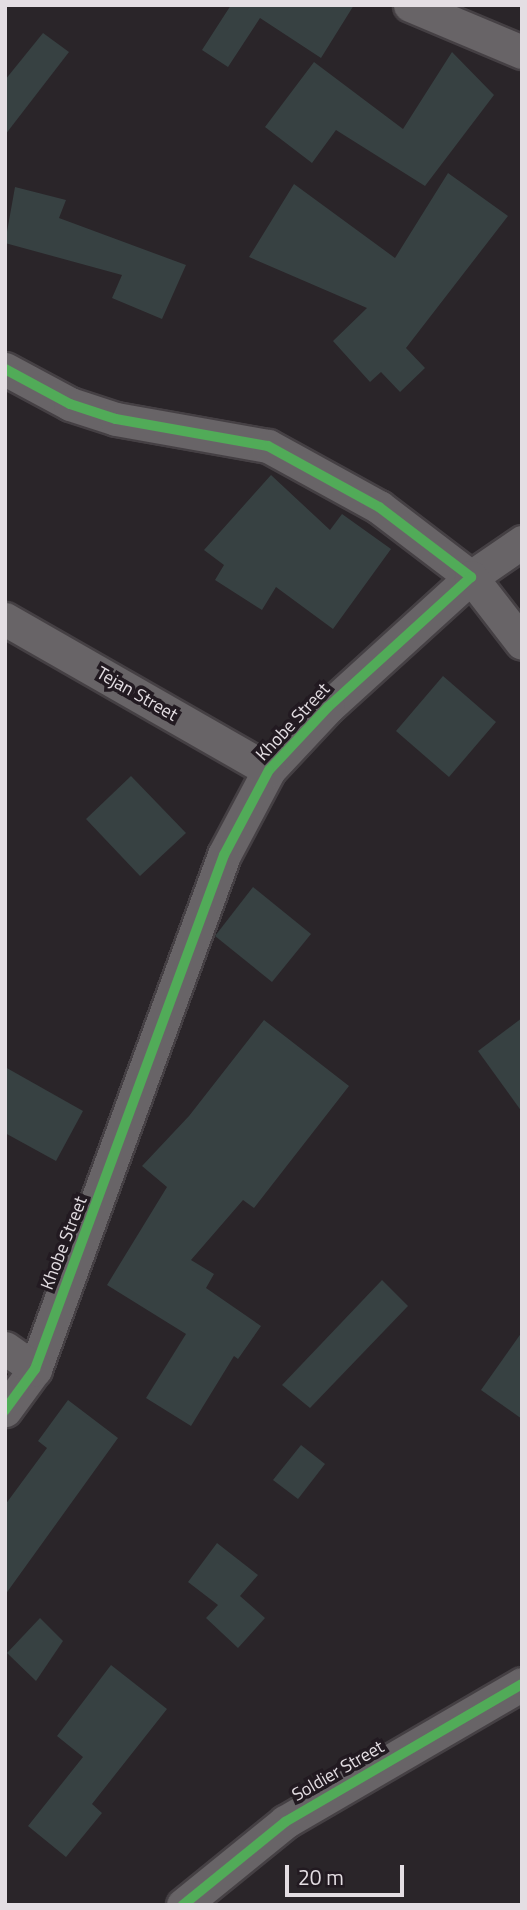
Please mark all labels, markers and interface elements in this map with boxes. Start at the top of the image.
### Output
street label: Tejan Street [93,662,181,726]
street label: Khobe Street [252,679,334,765]
street label: Khobe Street [36,1193,92,1293]
street label: Soldier Street [288,1736,388,1806]
scale bar [289,1850,408,1894]
text: 20 m [298,1861,344,1893]

